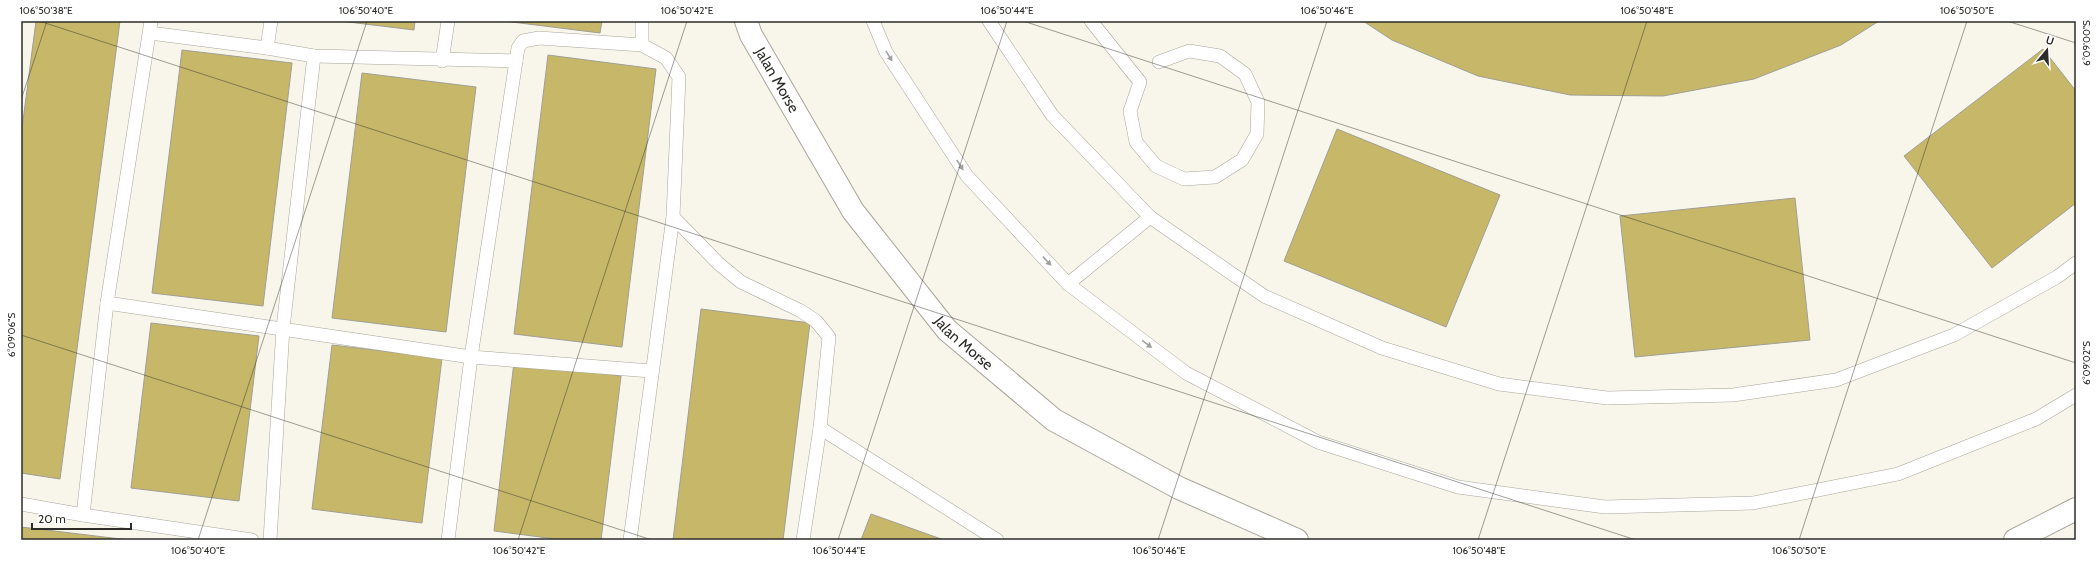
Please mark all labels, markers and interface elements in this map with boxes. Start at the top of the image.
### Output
text: 106°50'38"E [19,4,73,17]
text: 106°50'40"E [339,4,394,17]
text: 106°50'42"E [661,4,714,17]
text: 106°50'44"E [981,4,1034,17]
text: 106°50'46"E [1301,4,1354,17]
text: 106°50'48"E [1620,4,1674,17]
text: 106°50'50"E [1940,4,1994,17]
text: 6°09'00"S [2080,20,2093,66]
north arrow [2027,30,2067,70]
text: U [2044,33,2056,48]
street label: Jalan Morse [751,43,803,116]
one-way arrow [885,51,893,61]
one-way arrow [956,160,964,170]
one-way arrow [1042,257,1051,266]
street label: Jalan Morse [930,312,997,374]
text: 6°09'06"S [5,313,18,357]
one-way arrow [1142,340,1153,348]
text: 6°09'02"S [2080,341,2093,385]
scale bar [32,505,131,531]
text: 20 m [38,511,66,526]
text: 106°50'40"E [171,544,226,557]
text: 106°50'42"E [493,544,546,557]
text: 106°50'44"E [813,544,866,557]
text: 106°50'46"E [1133,544,1186,557]
text: 106°50'48"E [1452,544,1506,557]
text: 106°50'50"E [1772,544,1826,557]

